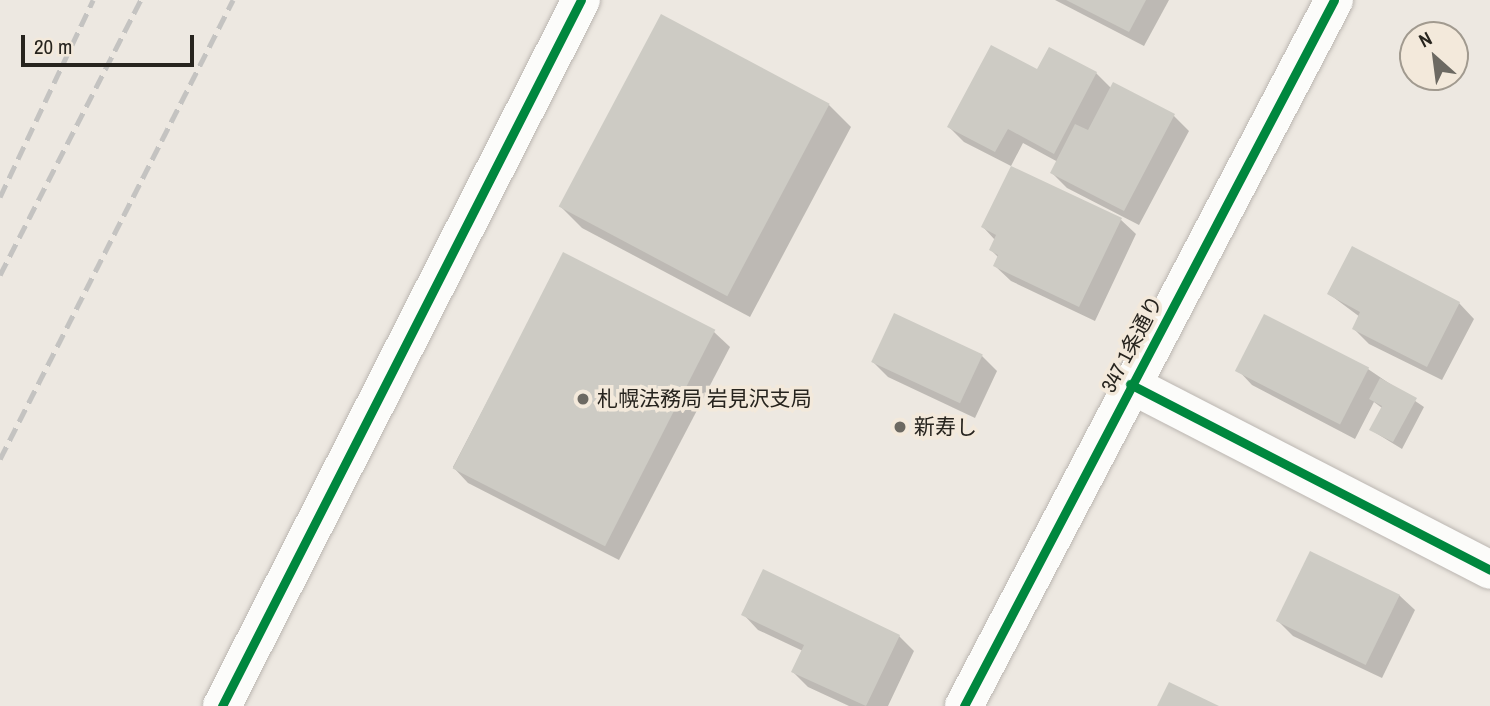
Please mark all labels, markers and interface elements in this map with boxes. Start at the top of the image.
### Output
scale bar [24,21,198,65]
north arrow [1399,21,1469,91]
text: N [1414,25,1436,53]
text: 20 m [34,32,72,61]
street label: 347 1条通り [1096,291,1168,397]
place label: 札幌法務局 岩見沢支局 [597,386,812,412]
marker: 札幌法務局 岩見沢支局 [575,391,591,407]
place label: 新寿し [914,414,977,440]
marker: 新寿し [892,419,908,435]

